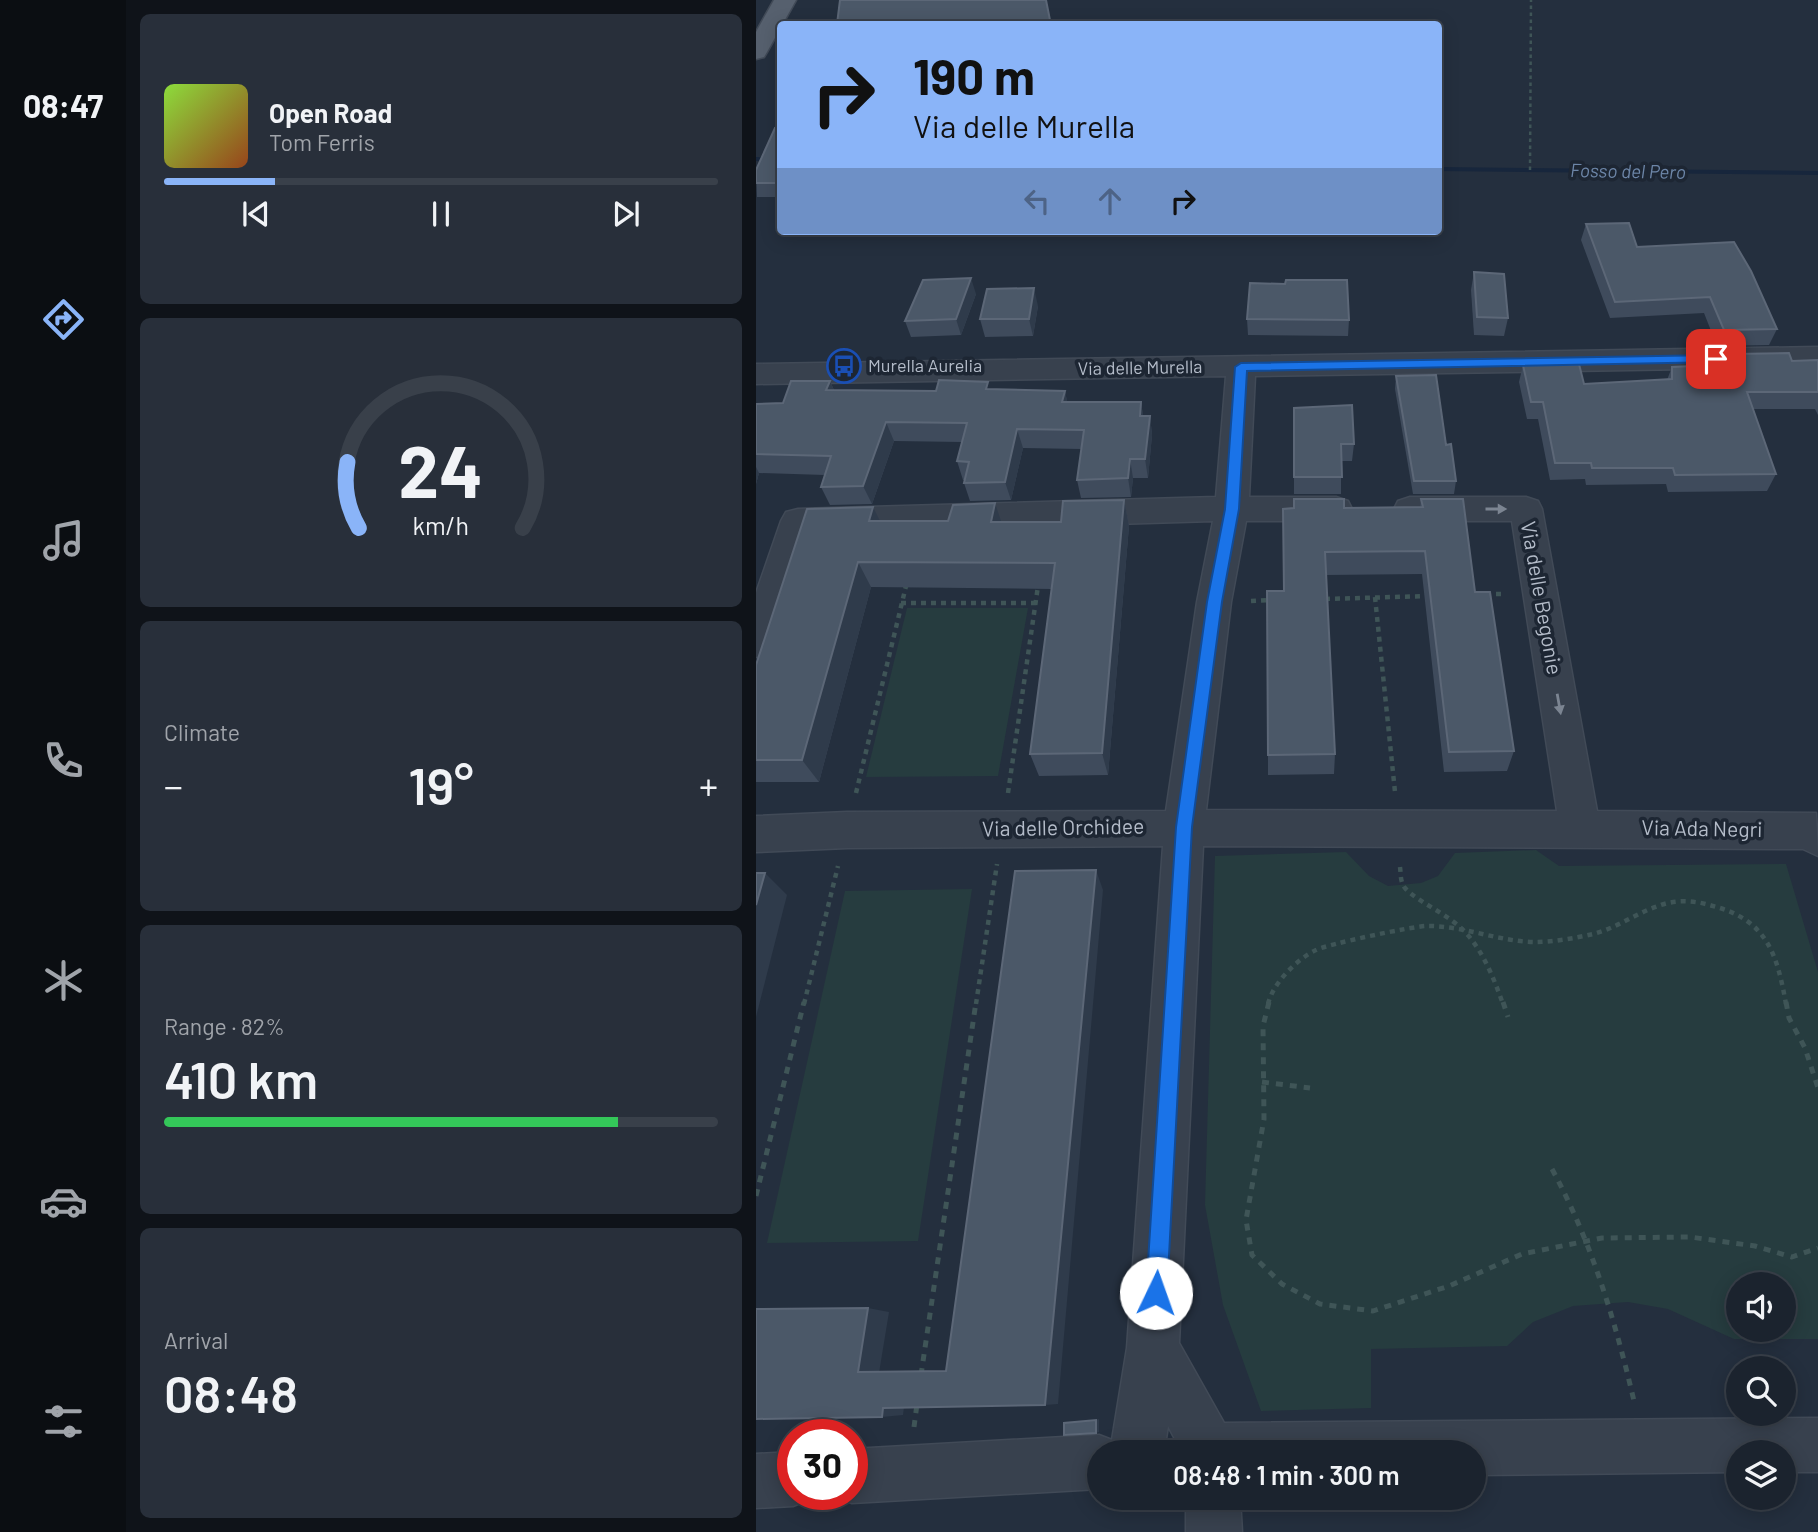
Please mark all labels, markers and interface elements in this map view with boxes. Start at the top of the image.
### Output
text: 190 m [913,46,1035,105]
icon: right [798,49,889,140]
text: 08:47 [23,86,103,124]
text: Open Road [269,97,392,128]
text: Via delle Murella [913,106,1135,144]
text: Tom Ferris [269,128,375,156]
water label: Fosso del Pero [1570,158,1686,183]
icon: left [1018,182,1056,220]
icon: ahead [1091,182,1129,220]
icon: right [1164,182,1202,220]
icon: previous [237,195,275,233]
icon: pause [422,195,460,233]
icon: next [607,195,645,233]
icon: directions [39,295,88,344]
pin [1686,329,1746,389]
icon: arrive [1697,340,1735,378]
bus stop icon: Murella Aurelia [825,347,863,385]
place label: Murella Aurelia [868,354,982,376]
street label: Via delle Murella [1077,355,1203,379]
text: 24 [399,426,483,514]
one-way arrow [1485,503,1507,515]
text: km/h [413,510,469,540]
icon: music [39,516,88,565]
street label: Via delle Begonie [1517,519,1568,676]
one-way arrow [1554,693,1565,715]
text: Climate [164,718,240,746]
icon: phone [39,736,88,785]
text: 19° [408,753,474,815]
text: − [164,762,183,808]
text: + [699,762,718,808]
street label: Via delle Orchidee [982,813,1144,840]
street label: Via Ada Negri [1641,814,1763,841]
icon: climate [39,956,88,1005]
text: Range · 82% [164,1012,285,1040]
text: 410 km [164,1047,318,1109]
icon: car [39,1177,88,1226]
position arrow [1119,1256,1193,1330]
map controls [1726,1272,1796,1510]
button: sound [1726,1272,1796,1342]
text: Arrival [164,1326,228,1354]
button: search [1726,1356,1796,1426]
text: 08:48 [164,1361,298,1423]
icon: filters [39,1397,88,1446]
speed limit sign: 30 [777,1419,868,1510]
button: layers [1726,1440,1796,1510]
text: 08:48 · 1 min · 300 m [1173,1459,1400,1490]

